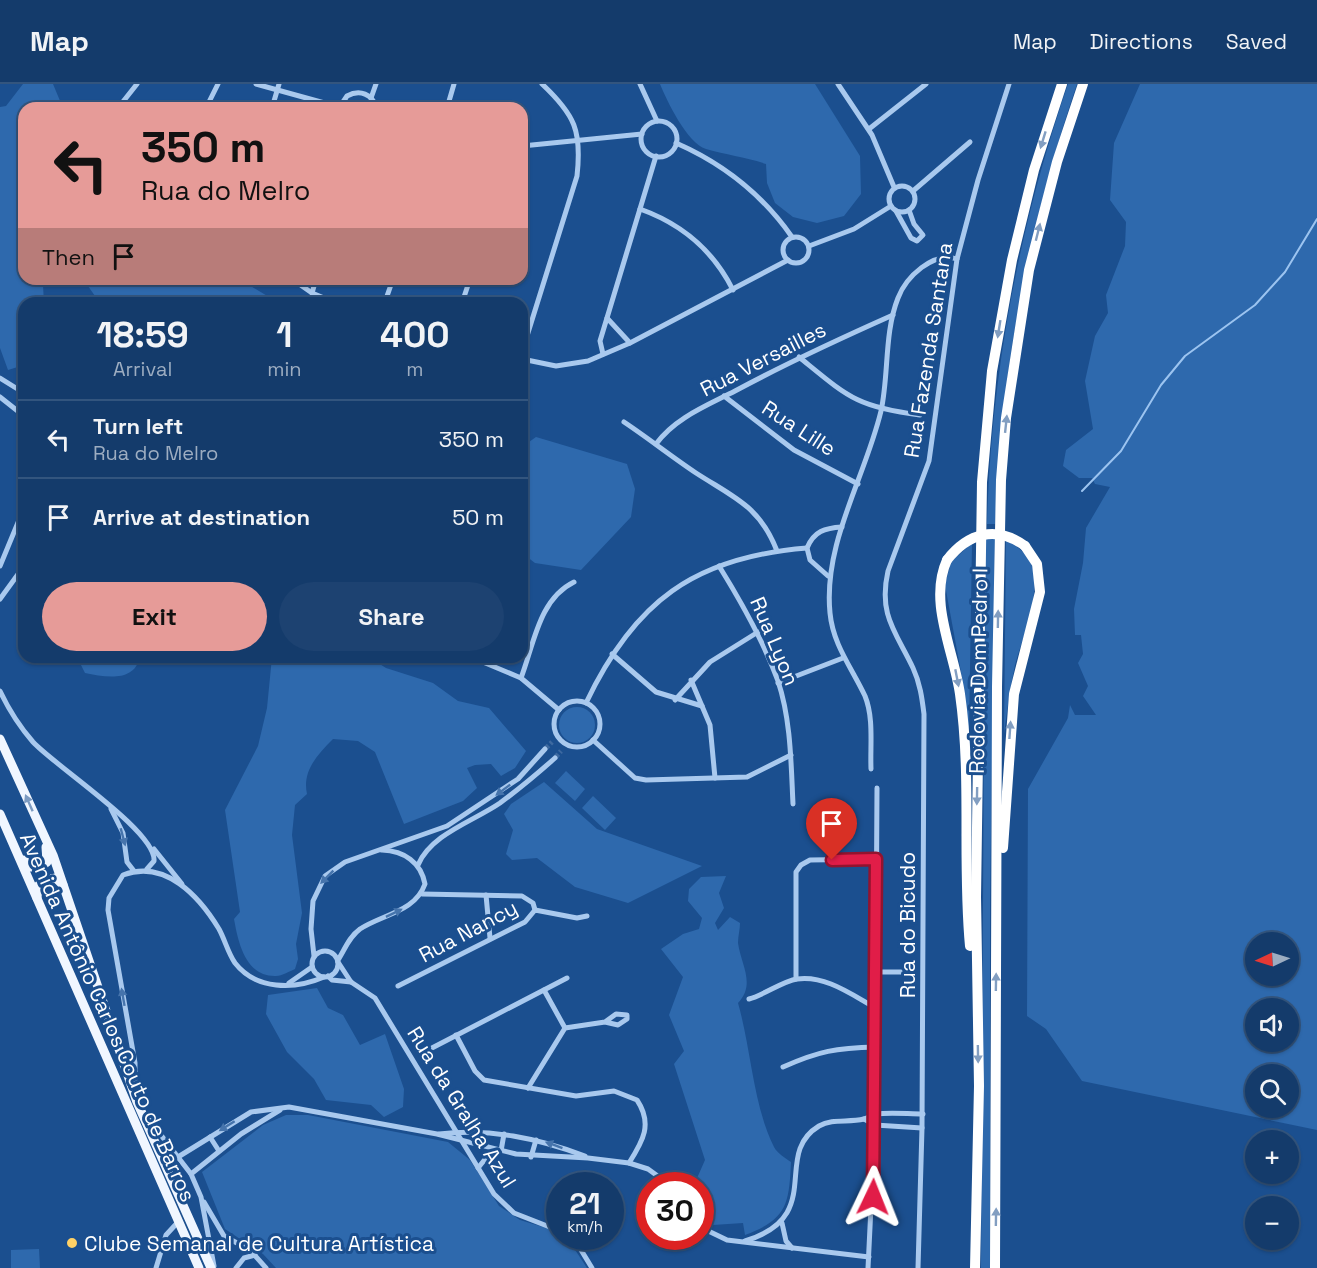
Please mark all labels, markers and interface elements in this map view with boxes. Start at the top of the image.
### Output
text: Map [30,23,89,59]
text: Map [1013,28,1057,55]
text: Directions [1090,28,1193,55]
text: Saved [1226,28,1287,55]
text: 350 m [141,121,266,174]
icon: left [42,126,120,204]
one-way arrow [1038,131,1047,149]
text: Rua do Melro [141,173,310,208]
one-way arrow [1034,223,1044,241]
icon: arrive [107,240,140,273]
street label: Rua Fazenda Santana [898,240,958,460]
text: Then [42,243,95,271]
text: 18:59 [96,312,189,358]
text: 1 [276,312,293,358]
text: 400 [380,312,450,358]
street label: Rua Versailles [696,316,830,402]
one-way arrow [995,320,1004,339]
text: Arrival [113,356,172,382]
text: min [267,356,302,382]
text: m [406,356,423,382]
street label: Rua Lille [757,394,841,462]
text: Turn left [93,412,183,440]
one-way arrow [1001,415,1011,434]
icon: left [42,423,75,456]
text: 350 m [439,425,504,453]
text: Rua do Melro [93,440,218,466]
icon: arrive [42,501,75,534]
text: Arrive at destination [93,503,310,531]
text: 50 m [452,503,504,531]
street label: Rodovia Dom Pedro I [963,568,993,774]
button: Exit [42,582,267,651]
button: Share [279,582,504,651]
street label: Rua Lyon [744,593,806,689]
one-way arrow [993,609,1003,628]
one-way arrow [953,669,962,688]
one-way arrow [1005,720,1015,739]
one-way arrow [496,783,511,795]
one-way arrow [972,787,982,806]
one-way arrow [25,795,34,812]
pin [806,798,857,860]
icon: arrive [815,807,848,840]
street label: Avenida Antônio Carlos Couto de Barros [14,828,202,1206]
one-way arrow [119,828,128,846]
street label: Rua do Bicudo [894,852,921,998]
one-way arrow [320,869,334,884]
street label: Rua Nancy [414,894,522,968]
one-way arrow [385,908,402,918]
north arrow [1245,932,1299,986]
map controls [1245,932,1299,1250]
one-way arrow [991,972,1001,991]
one-way arrow [118,987,127,1006]
button: sound [1245,998,1299,1052]
street label: Rua da Gralha Azul [401,1021,523,1193]
one-way arrow [974,1045,983,1064]
button: search [1245,1064,1299,1118]
one-way arrow [219,1121,236,1132]
button: + [1245,1130,1299,1184]
one-way arrow [545,1139,563,1149]
position arrow [841,1165,905,1229]
speed limit sign: 30 [636,1172,714,1250]
text: 21 [569,1184,601,1223]
button: − [1245,1196,1299,1250]
one-way arrow [991,1208,1001,1227]
text: km/h [567,1217,603,1236]
place label: Clube Semanal de Cultura Artística [84,1230,434,1257]
marker: Clube Semanal de Cultura Artística [65,1236,79,1250]

